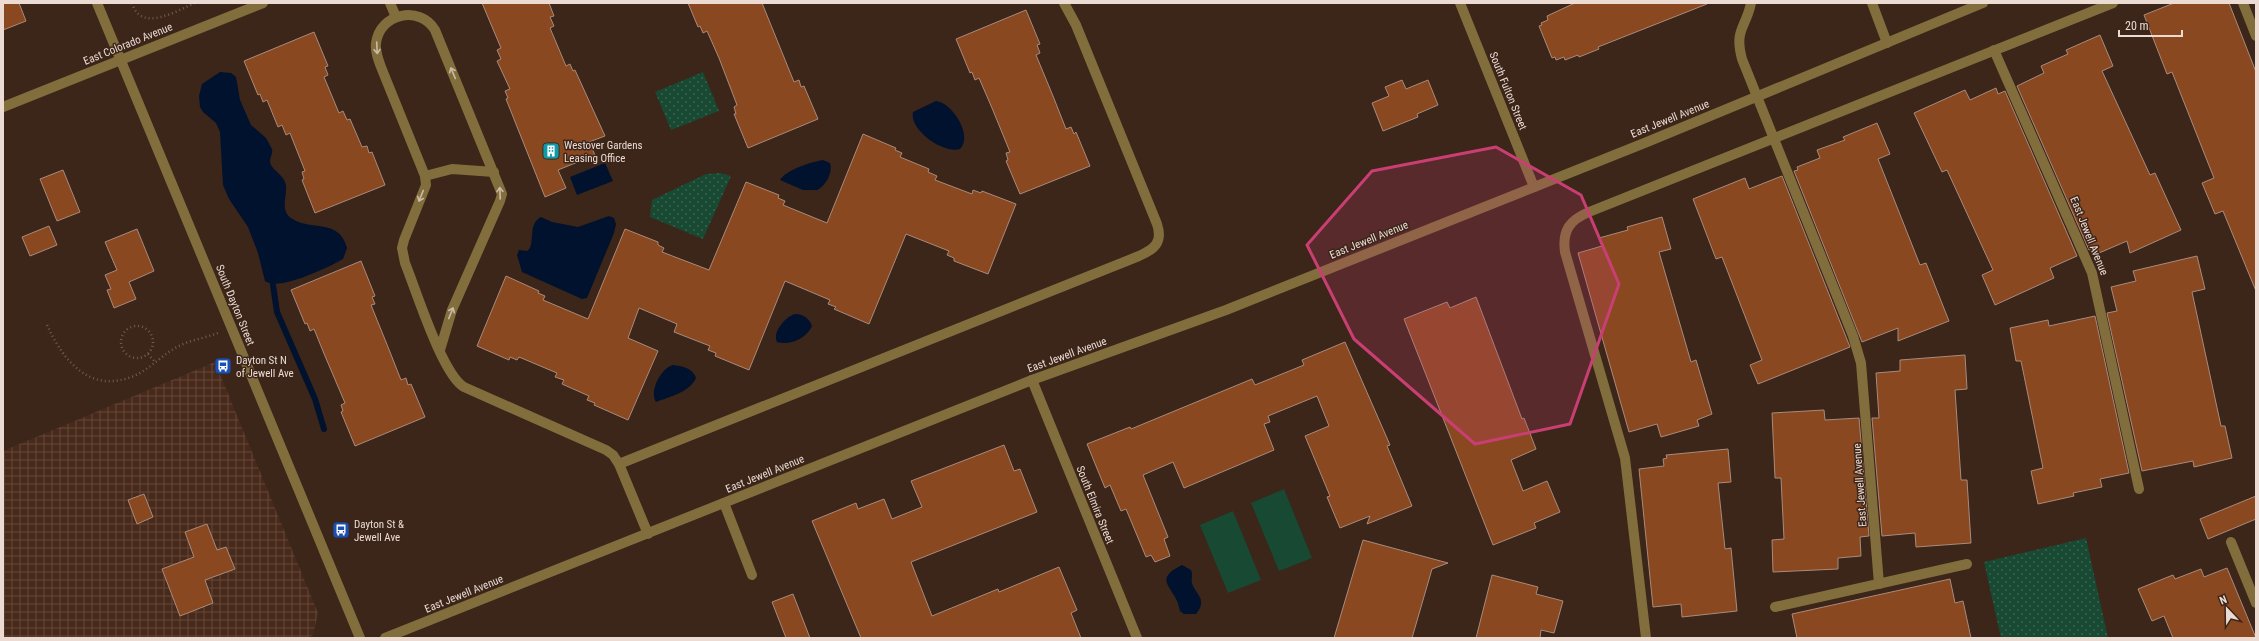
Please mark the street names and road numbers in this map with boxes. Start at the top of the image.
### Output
street label: East Colorado Avenue [82,20,174,68]
street label: South Fulton Street [1486,50,1530,132]
street label: East Jewell Avenue [1629,97,1711,141]
street label: East Jewell Avenue [2067,195,2111,277]
street label: East Jewell Avenue [1328,218,1410,262]
street label: South Dayton Street [213,263,257,347]
street label: East Jewell Avenue [1026,335,1108,375]
street label: East Jewell Avenue [1851,443,1869,527]
street label: East Jewell Avenue [724,452,806,496]
street label: South Elmira Street [1073,464,1117,546]
street label: East Jewell Avenue [423,572,505,616]

